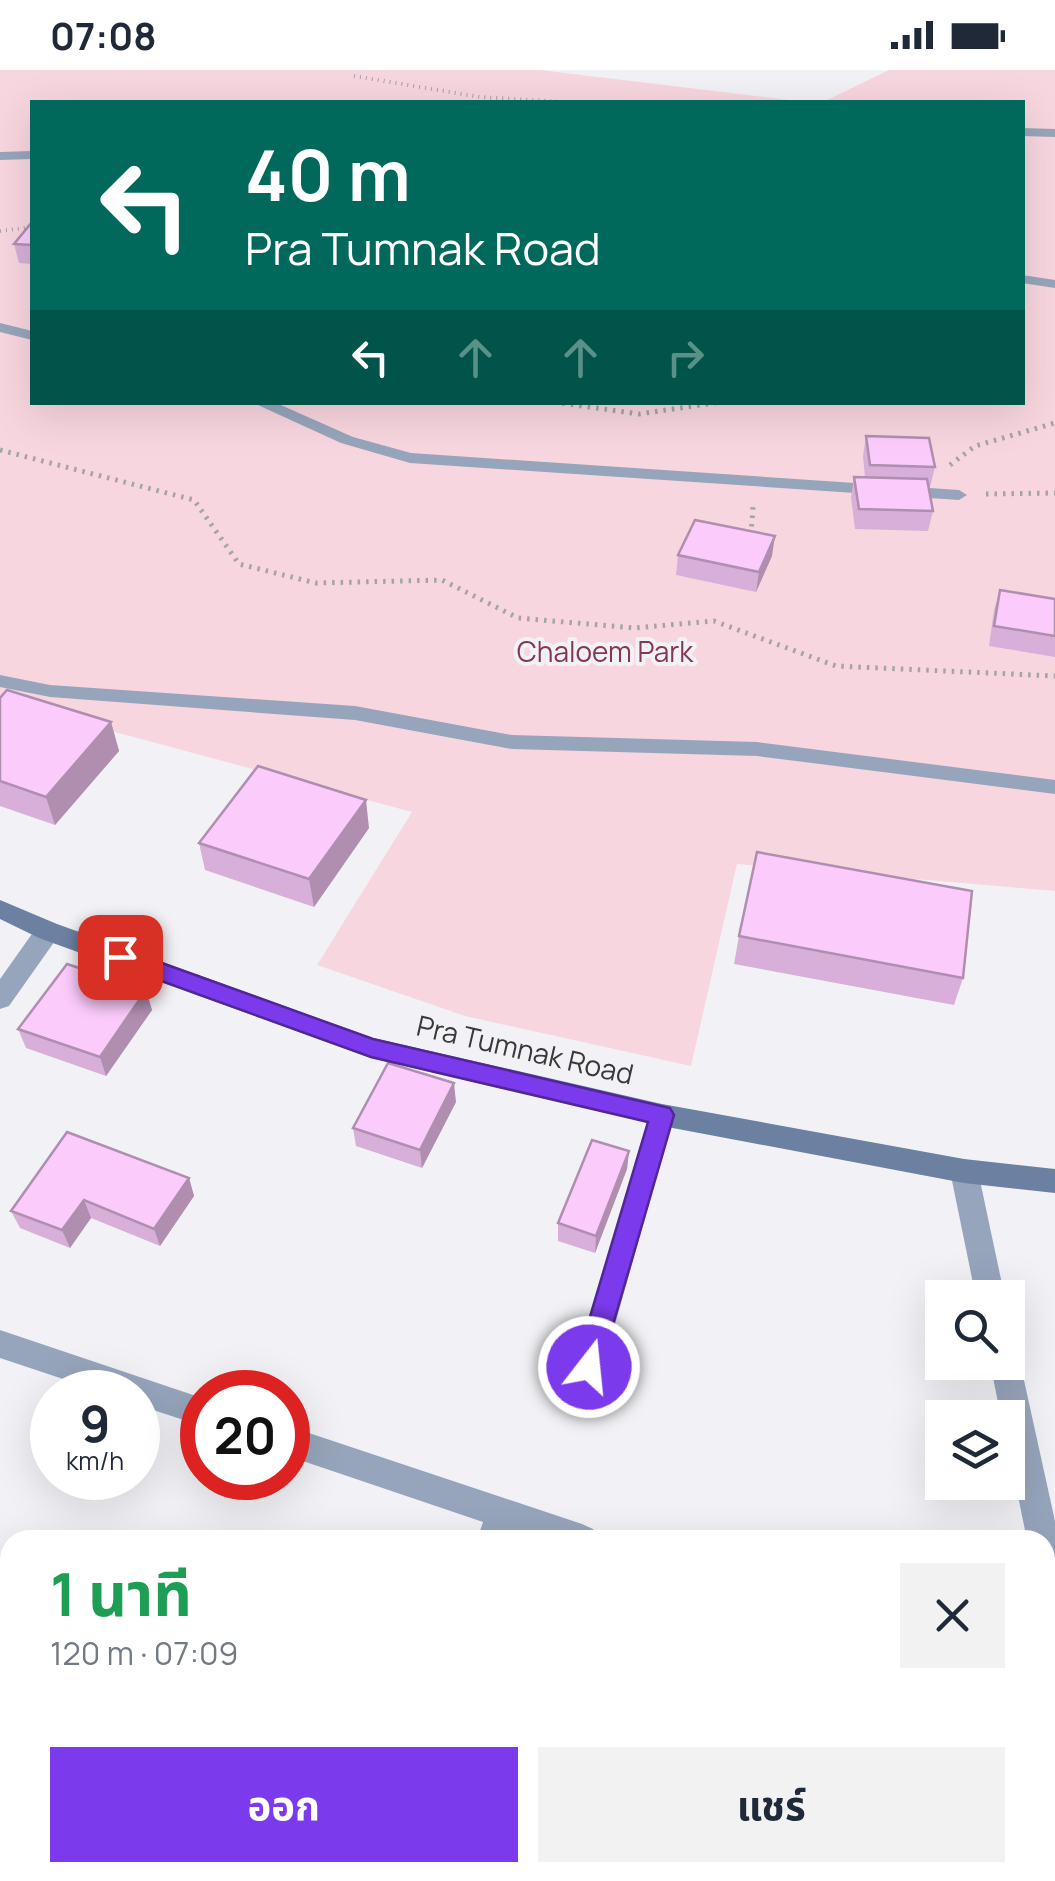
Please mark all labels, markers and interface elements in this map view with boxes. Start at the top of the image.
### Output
text: 07:08 [50,9,157,61]
text: 40 m [245,126,411,222]
icon: left [80,140,210,270]
text: Pra Tumnak Road [245,217,601,279]
icon: left [343,330,398,385]
icon: ahead [448,330,503,385]
icon: ahead [553,330,608,385]
icon: right [658,330,713,385]
park label: Chaloem Park [517,632,694,670]
pin [78,915,163,1000]
icon: arrive [93,930,148,985]
street label: Pra Tumnak Road [413,1006,637,1092]
map controls [925,1280,1025,1500]
button: search [925,1280,1025,1380]
position arrow [537,1315,641,1419]
speed limit sign: 20 [180,1370,310,1500]
text: 9 [79,1389,111,1457]
button: layers [925,1400,1025,1500]
text: km/h [66,1443,124,1478]
text: 1 นาที [50,1552,192,1634]
button: close [900,1563,1005,1668]
text: 120 m · 07:09 [50,1631,238,1675]
button: ออก [50,1747,518,1862]
button: แชร์ [538,1747,1005,1862]

